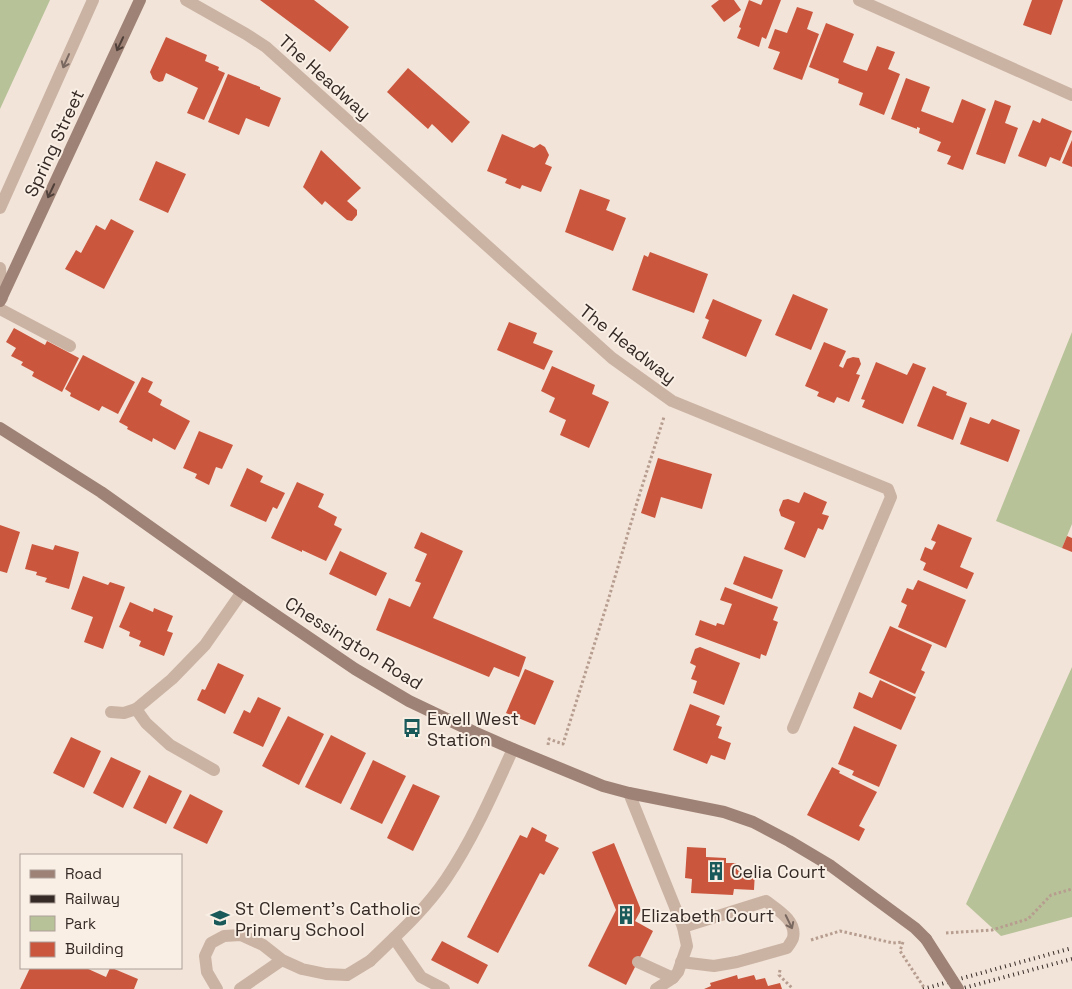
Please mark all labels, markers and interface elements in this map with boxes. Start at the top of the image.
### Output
street label: The Headway [274,29,376,125]
one-way arrow [114,36,124,51]
one-way arrow [60,53,70,68]
street label: Spring Street [19,86,89,200]
one-way arrow [46,184,56,199]
street label: The Headway [575,299,681,389]
street label: Chessington Road [281,591,427,695]
place label: Ewell West Station [427,707,519,751]
bus stop icon: Ewell West Station [401,717,423,739]
legend [20,854,182,969]
building icon: Celia Court [705,860,727,882]
place label: Celia Court [731,860,826,883]
text: Road [65,864,102,883]
text: Railway [65,889,120,908]
place label: St Clement's Catholic Primary School [235,897,421,941]
building icon: Elizabeth Court [615,904,637,926]
place label: Elizabeth Court [641,904,774,927]
school or university icon: St Clement's Catholic Primary School [209,907,231,929]
text: Park [65,914,96,933]
one-way arrow [784,914,794,929]
text: Building [65,939,124,958]

